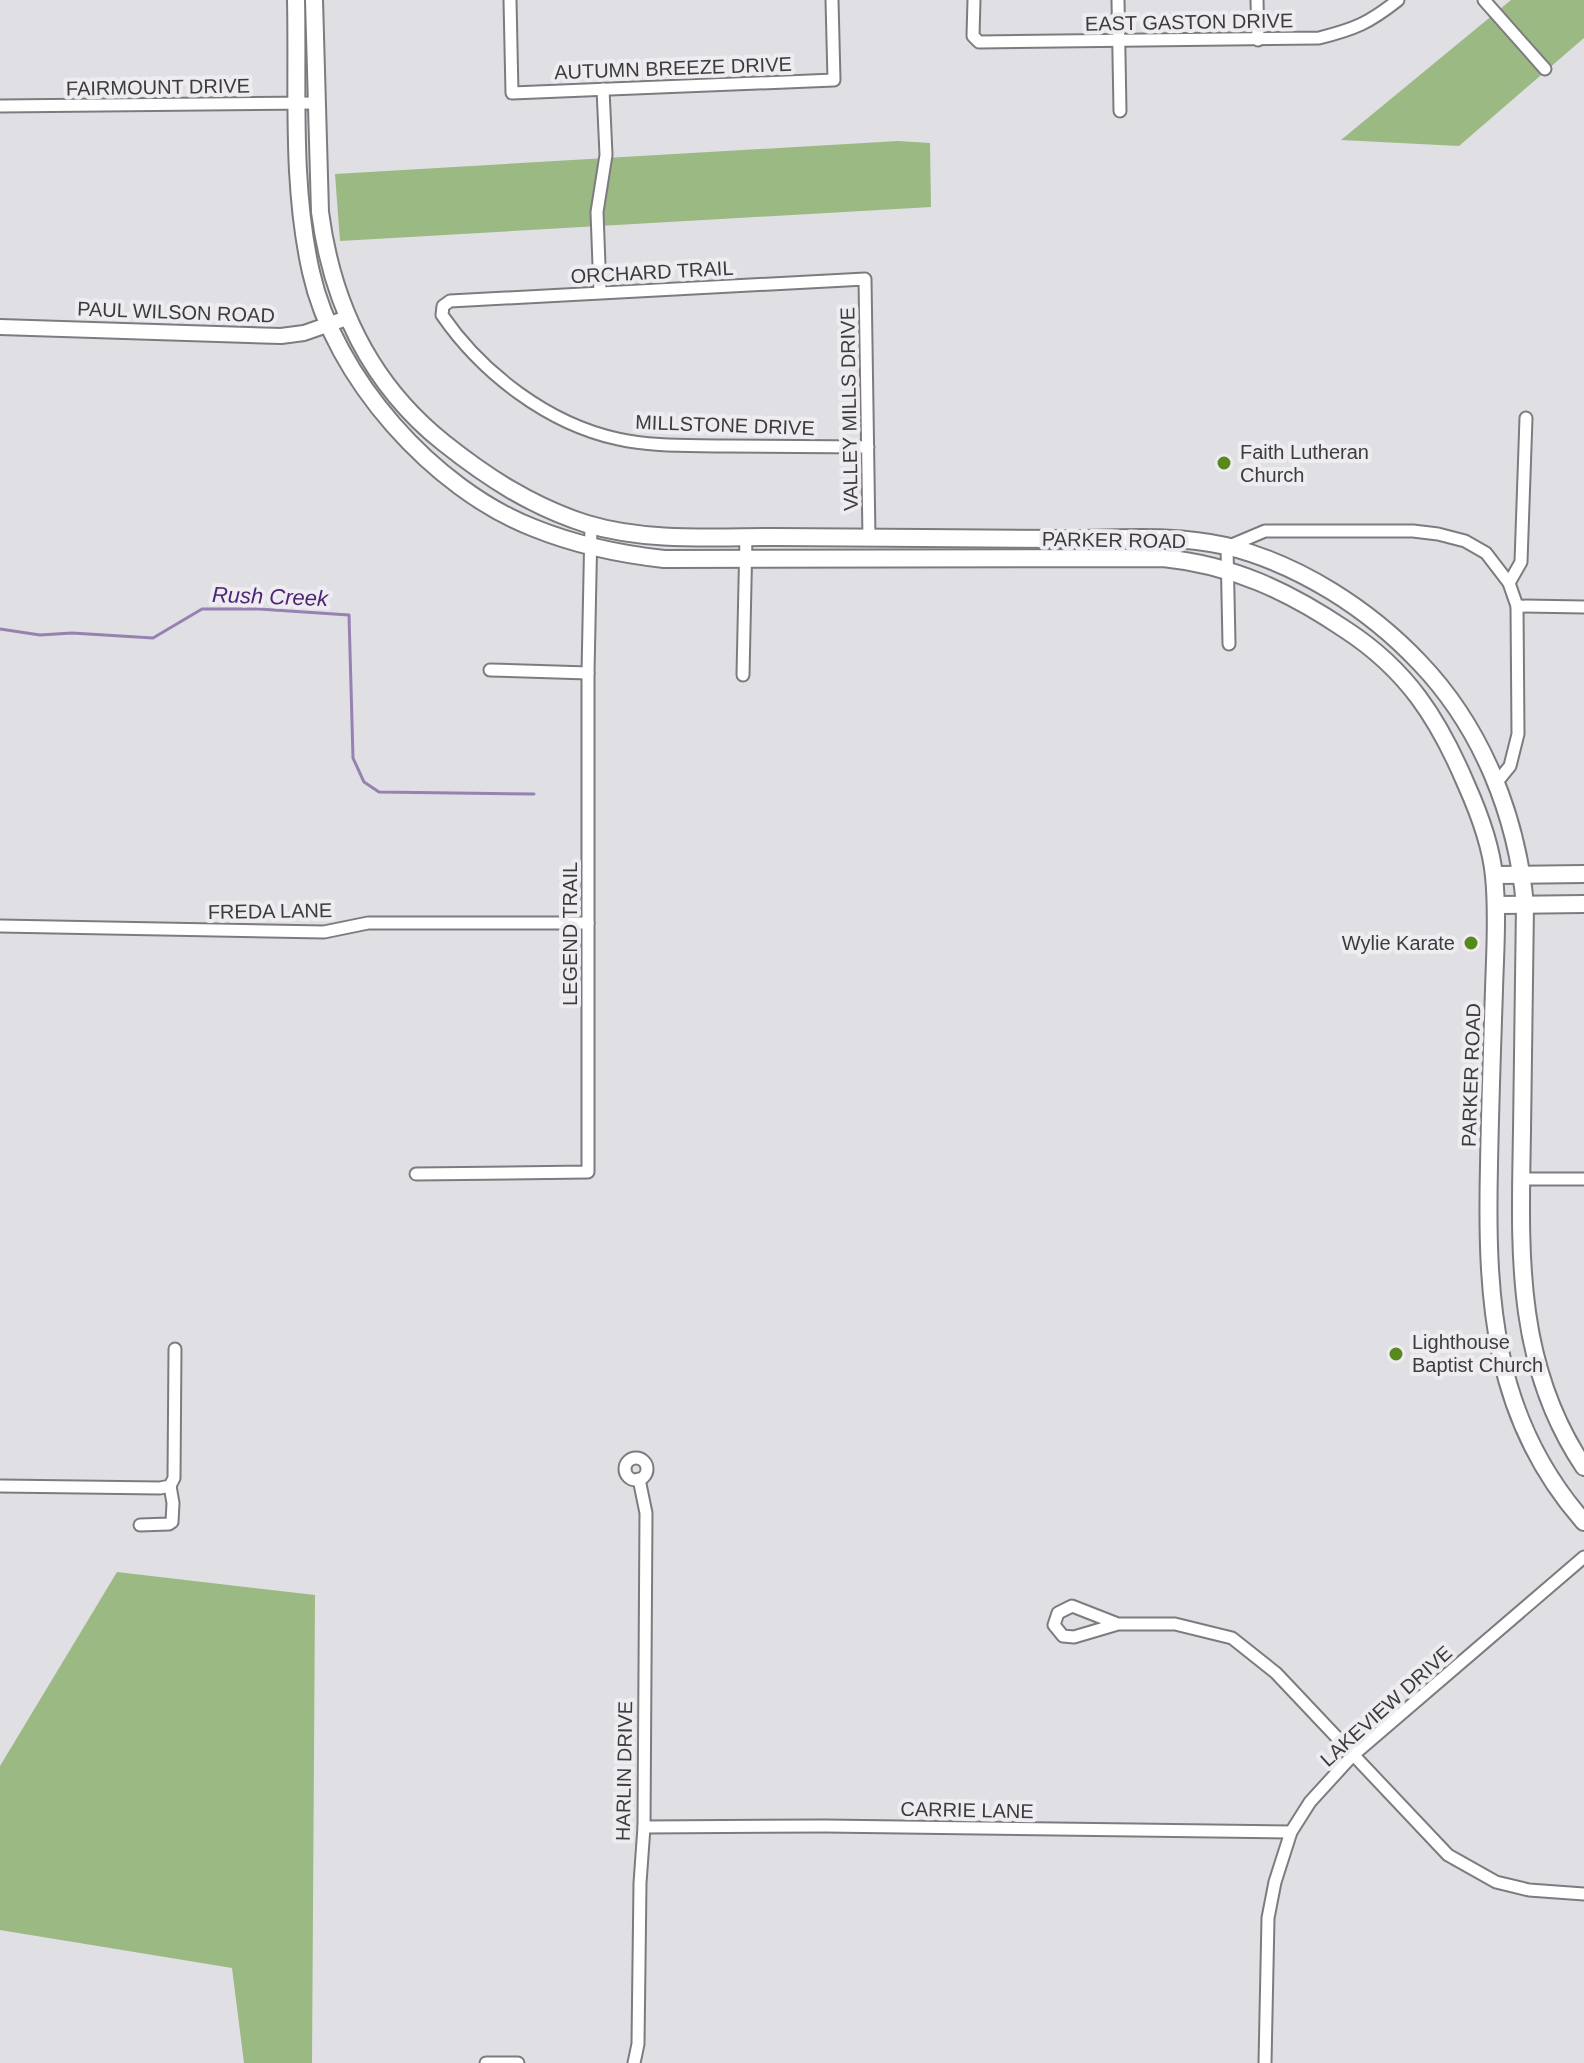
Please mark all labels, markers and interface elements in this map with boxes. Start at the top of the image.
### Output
street label: EAST GASTON DRIVE [1085,9,1293,35]
street label: AUTUMN BREEZE DRIVE [554,53,792,83]
street label: FAIRMOUNT DRIVE [66,74,250,100]
street label: ORCHARD TRAIL [570,257,734,287]
street label: PAUL WILSON ROAD [77,298,275,326]
street label: VALLEY MILLS DRIVE [836,307,862,511]
street label: MILLSTONE DRIVE [635,411,815,439]
place label: Faith Lutheran Church [1240,441,1369,486]
marker: Faith Lutheran Church [1215,454,1233,472]
street label: PARKER ROAD [1042,528,1186,552]
water label: Rush Creek [212,582,329,611]
street label: LEGEND TRAIL [559,862,581,1006]
street label: FREDA LANE [208,899,332,923]
place label: Wylie Karate [1342,932,1455,954]
marker: Wylie Karate [1462,934,1480,952]
street label: PARKER ROAD [1457,1003,1485,1147]
place label: Lighthouse Baptist Church [1412,1331,1543,1376]
marker: Lighthouse Baptist Church [1387,1345,1405,1363]
street label: LAKEVIEW DRIVE [1316,1641,1456,1771]
street label: HARLIN DRIVE [612,1701,636,1841]
street label: CARRIE LANE [900,1798,1034,1822]

